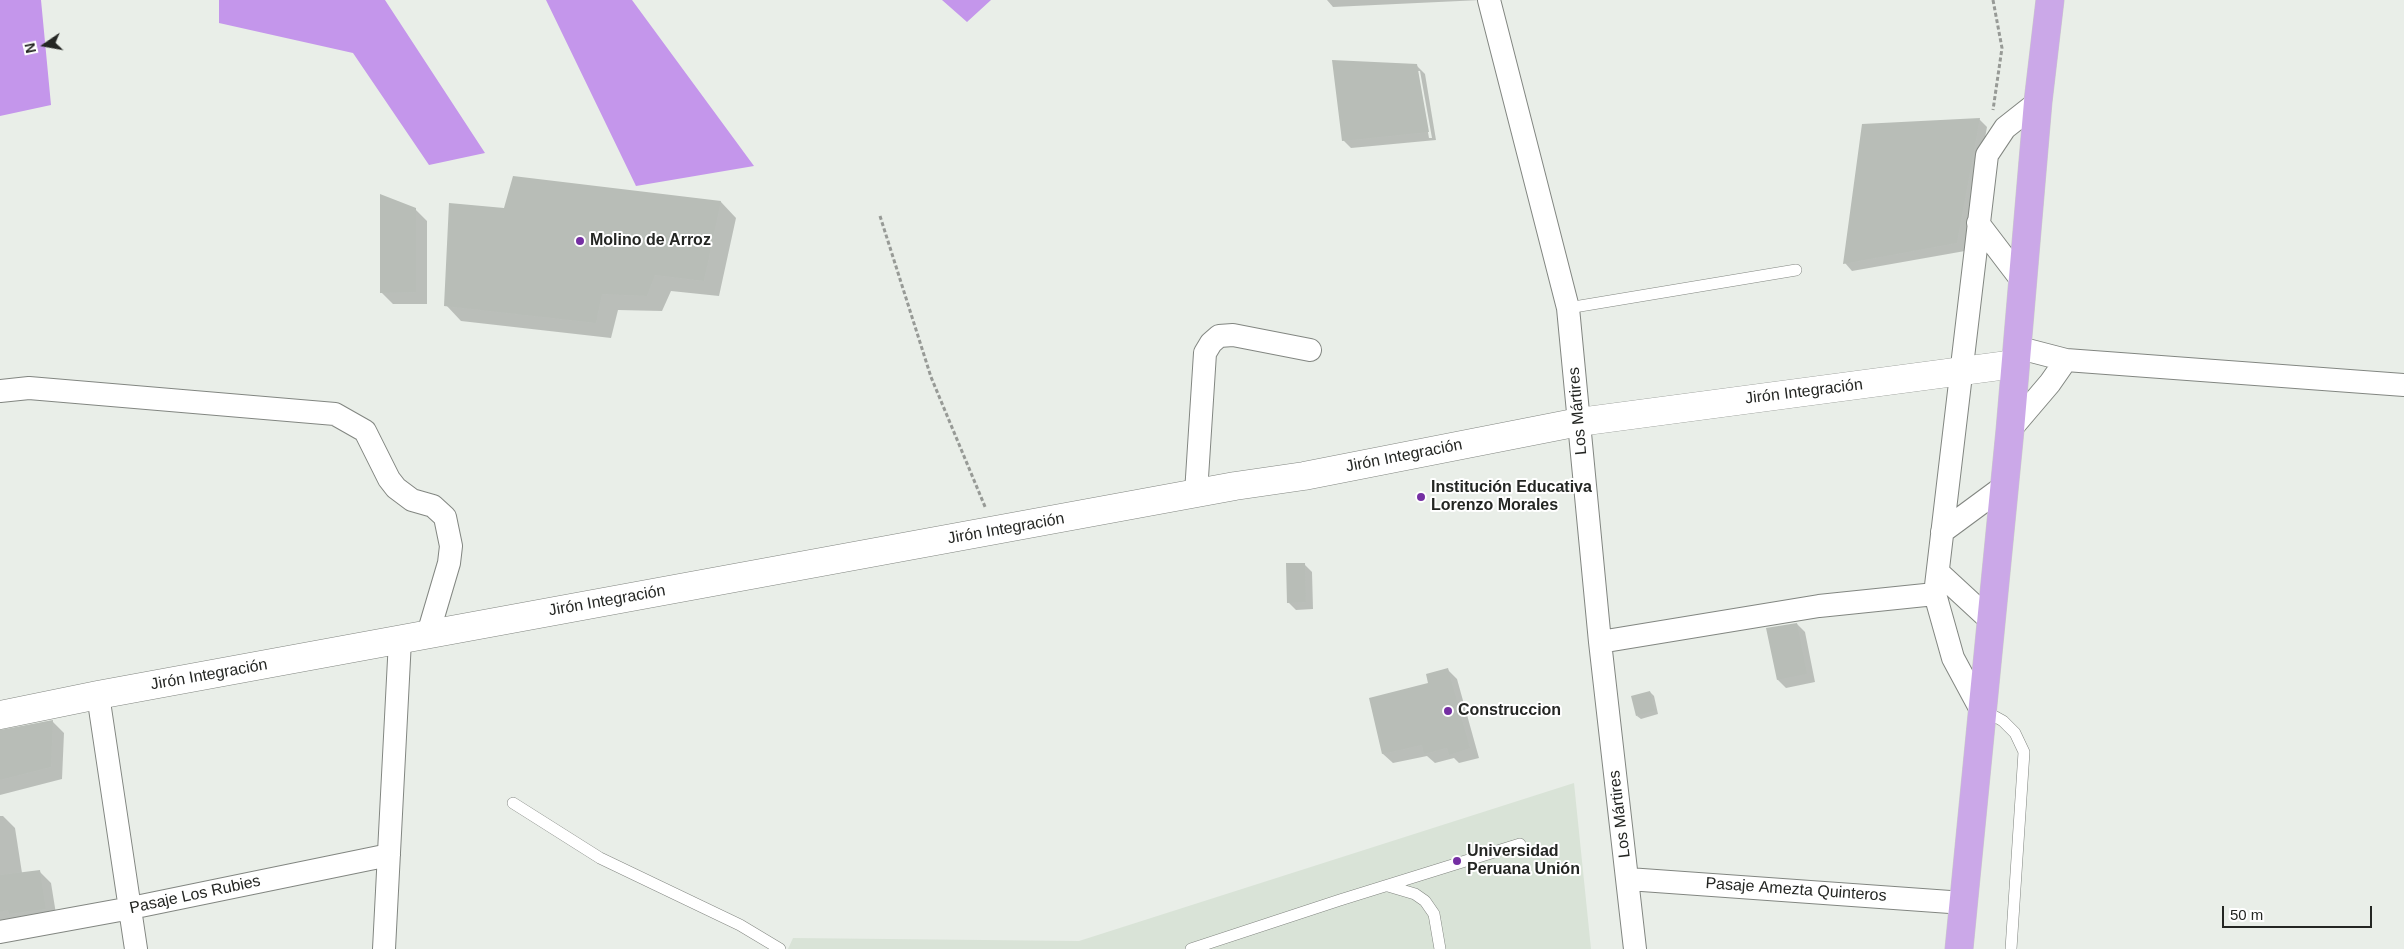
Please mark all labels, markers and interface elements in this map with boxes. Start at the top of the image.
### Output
north arrow [20,20,70,70]
text: N [21,42,39,55]
place label: Molino de Arroz [590,231,711,251]
marker: Molino de Arroz [574,235,586,247]
street label: Los Mártires [1565,366,1591,456]
street label: Jirón Integración [1744,375,1864,409]
street label: Jirón Integración [1344,435,1464,477]
place label: Institución Educativa Lorenzo Morales [1431,478,1592,516]
marker: Institución Educativa Lorenzo Morales [1415,491,1427,503]
street label: Jirón Integración [946,509,1066,549]
street label: Jirón Integración [547,581,667,621]
street label: Jirón Integración [149,655,269,695]
place label: Construccion [1458,701,1561,721]
marker: Construccion [1442,705,1454,717]
street label: Los Mártires [1605,769,1635,859]
place label: Universidad Peruana Unión [1467,842,1580,880]
marker: Universidad Peruana Unión [1451,855,1463,867]
street label: Pasaje Los Rubies [128,872,262,918]
street label: Pasaje Amezta Quinteros [1705,874,1887,906]
scale bar [2224,896,2374,928]
text: 50 m [2230,906,2263,923]

